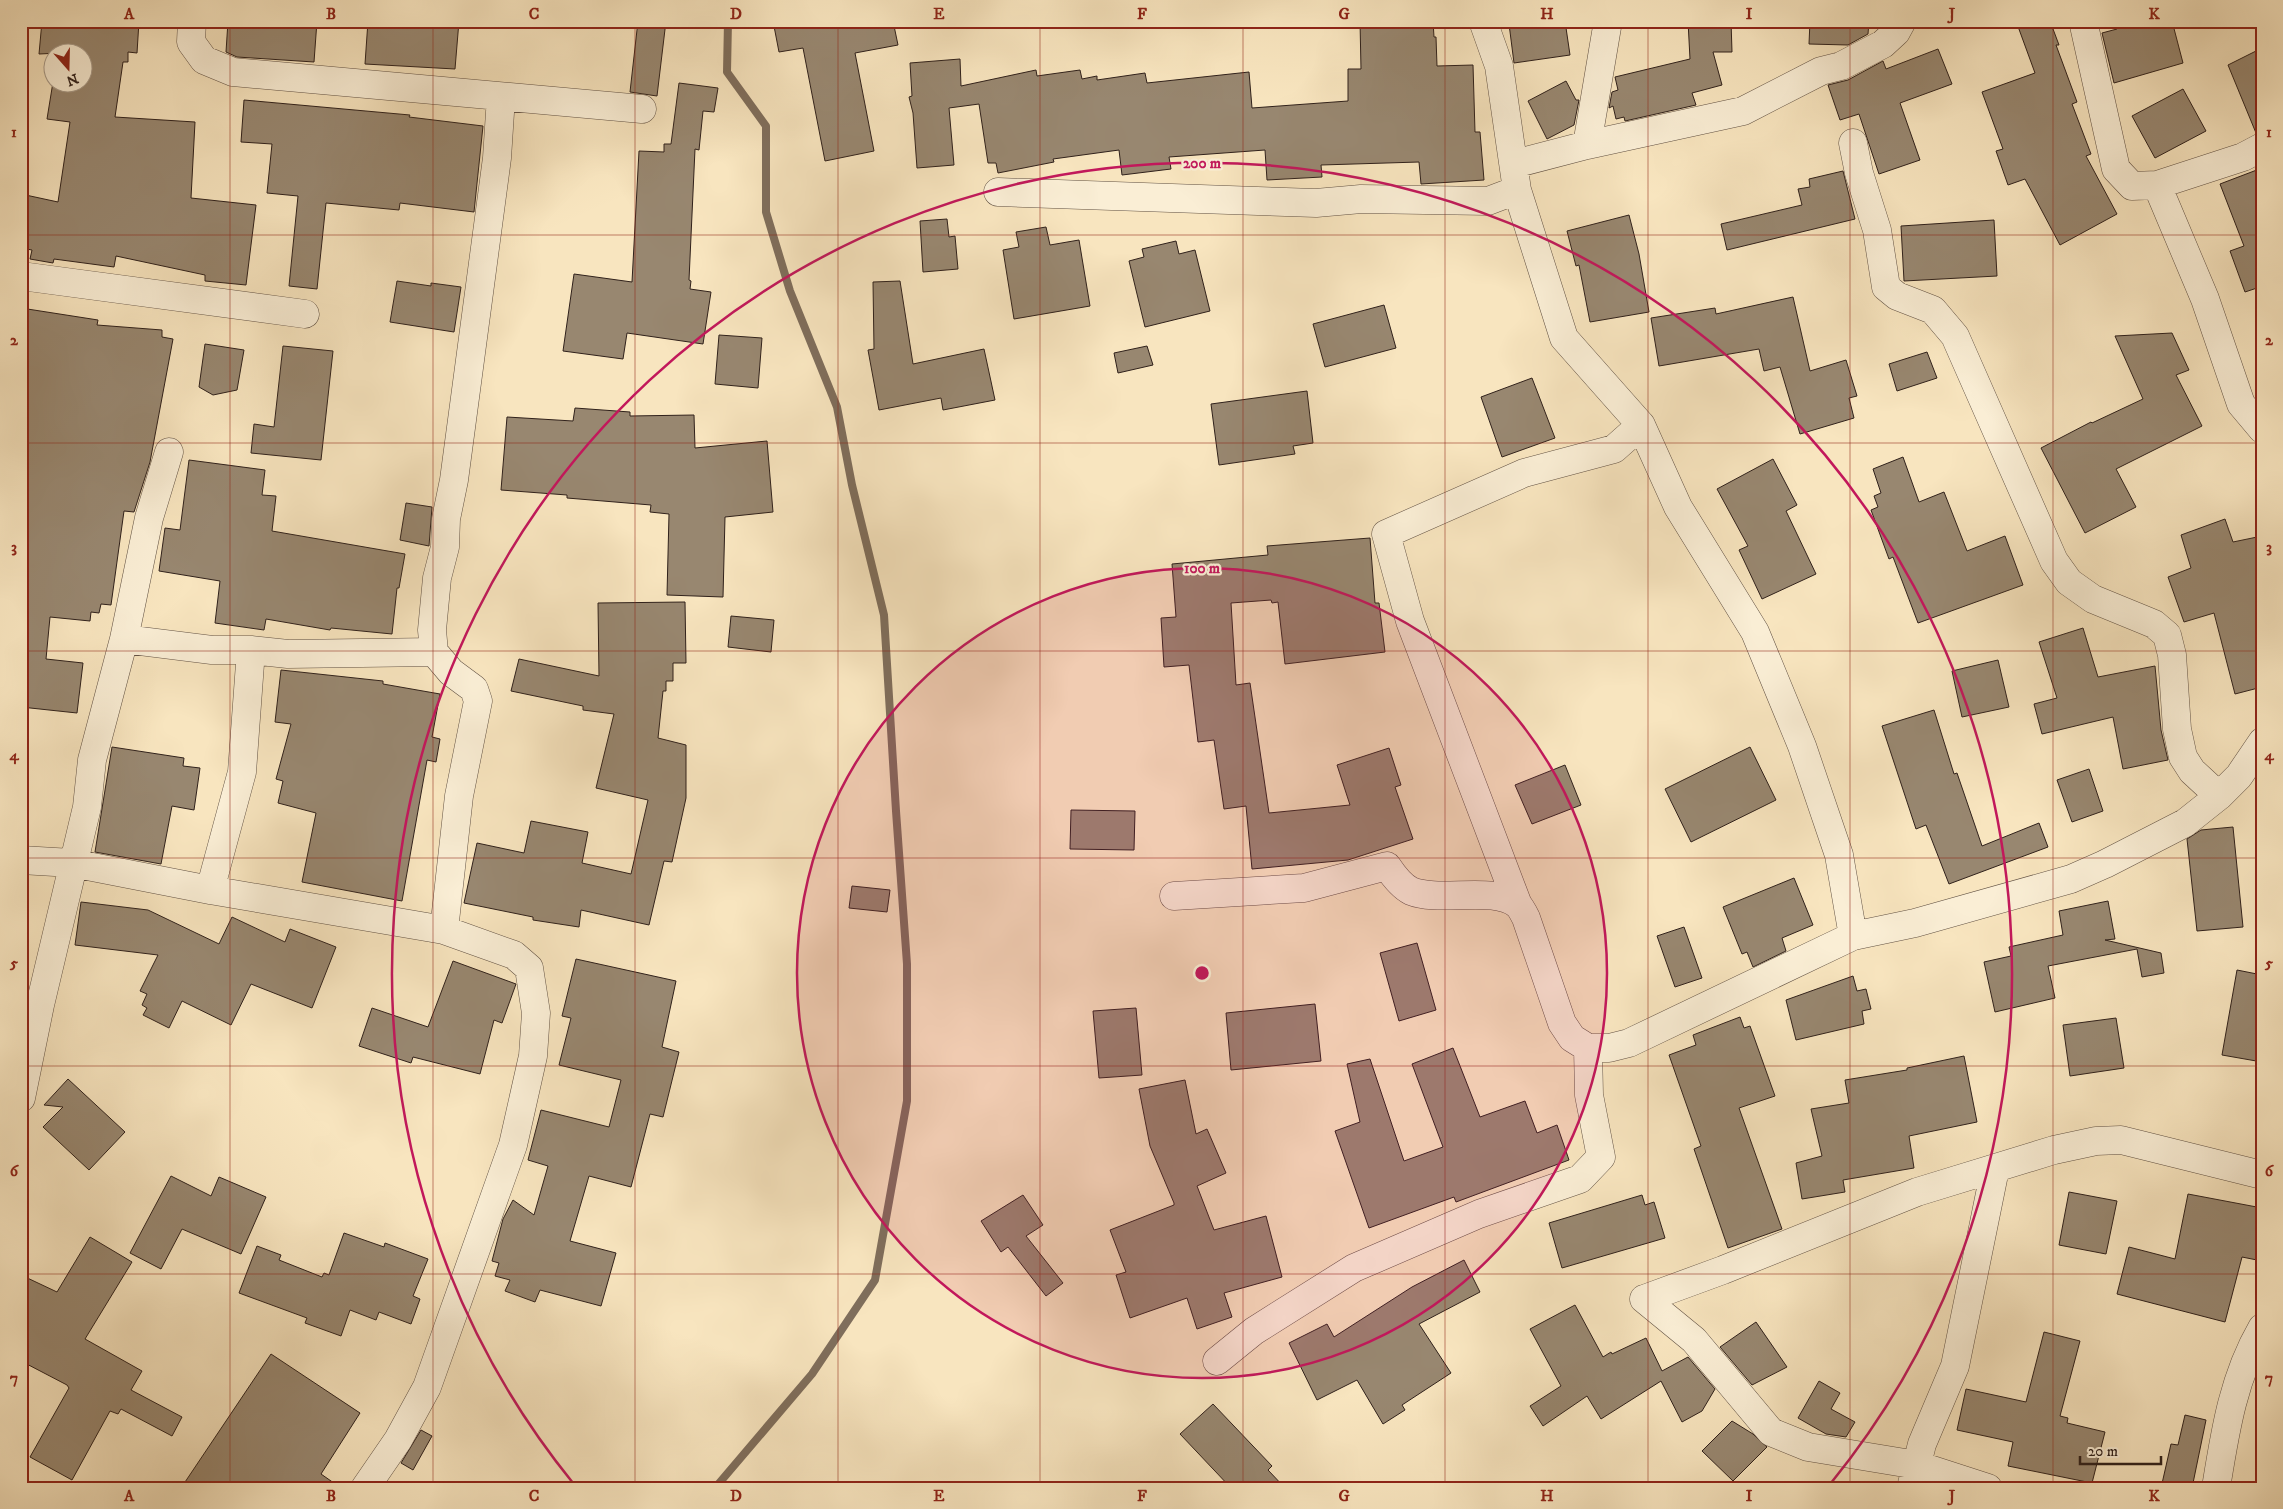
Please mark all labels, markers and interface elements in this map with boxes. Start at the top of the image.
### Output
text: A [123,4,135,24]
text: B [326,4,336,24]
text: C [529,4,539,24]
text: D [730,4,742,24]
text: E [933,4,945,24]
text: F [1137,4,1147,24]
text: G [1338,4,1350,24]
text: H [1540,4,1554,24]
text: I [1746,4,1753,24]
text: J [1947,4,1956,24]
text: K [2148,4,2160,24]
north arrow [42,42,92,92]
text: N [63,69,81,90]
text: 1 [11,122,17,142]
text: 1 [2266,122,2272,142]
text: 200 m [1183,154,1222,173]
text: 2 [10,330,19,350]
text: 2 [2265,330,2274,350]
text: 3 [11,537,17,557]
text: 3 [2266,537,2272,557]
text: 100 m [1184,559,1221,578]
text: 4 [8,745,19,765]
text: 4 [2263,745,2274,765]
text: 5 [9,953,18,973]
text: 5 [2264,953,2273,973]
centre of rings [1193,964,1211,982]
text: 6 [10,1161,20,1181]
text: 6 [2265,1161,2275,1181]
text: 7 [10,1368,18,1388]
text: 7 [2265,1368,2273,1388]
scale bar [2080,1434,2162,1466]
text: 20 m [2088,1442,2118,1461]
text: A [123,1486,135,1506]
text: B [326,1486,336,1506]
text: C [529,1486,539,1506]
text: D [730,1486,742,1506]
text: E [933,1486,945,1506]
text: F [1137,1486,1147,1506]
text: G [1338,1486,1350,1506]
text: H [1540,1486,1554,1506]
text: I [1746,1486,1753,1506]
text: J [1947,1486,1956,1506]
text: K [2148,1486,2160,1506]

